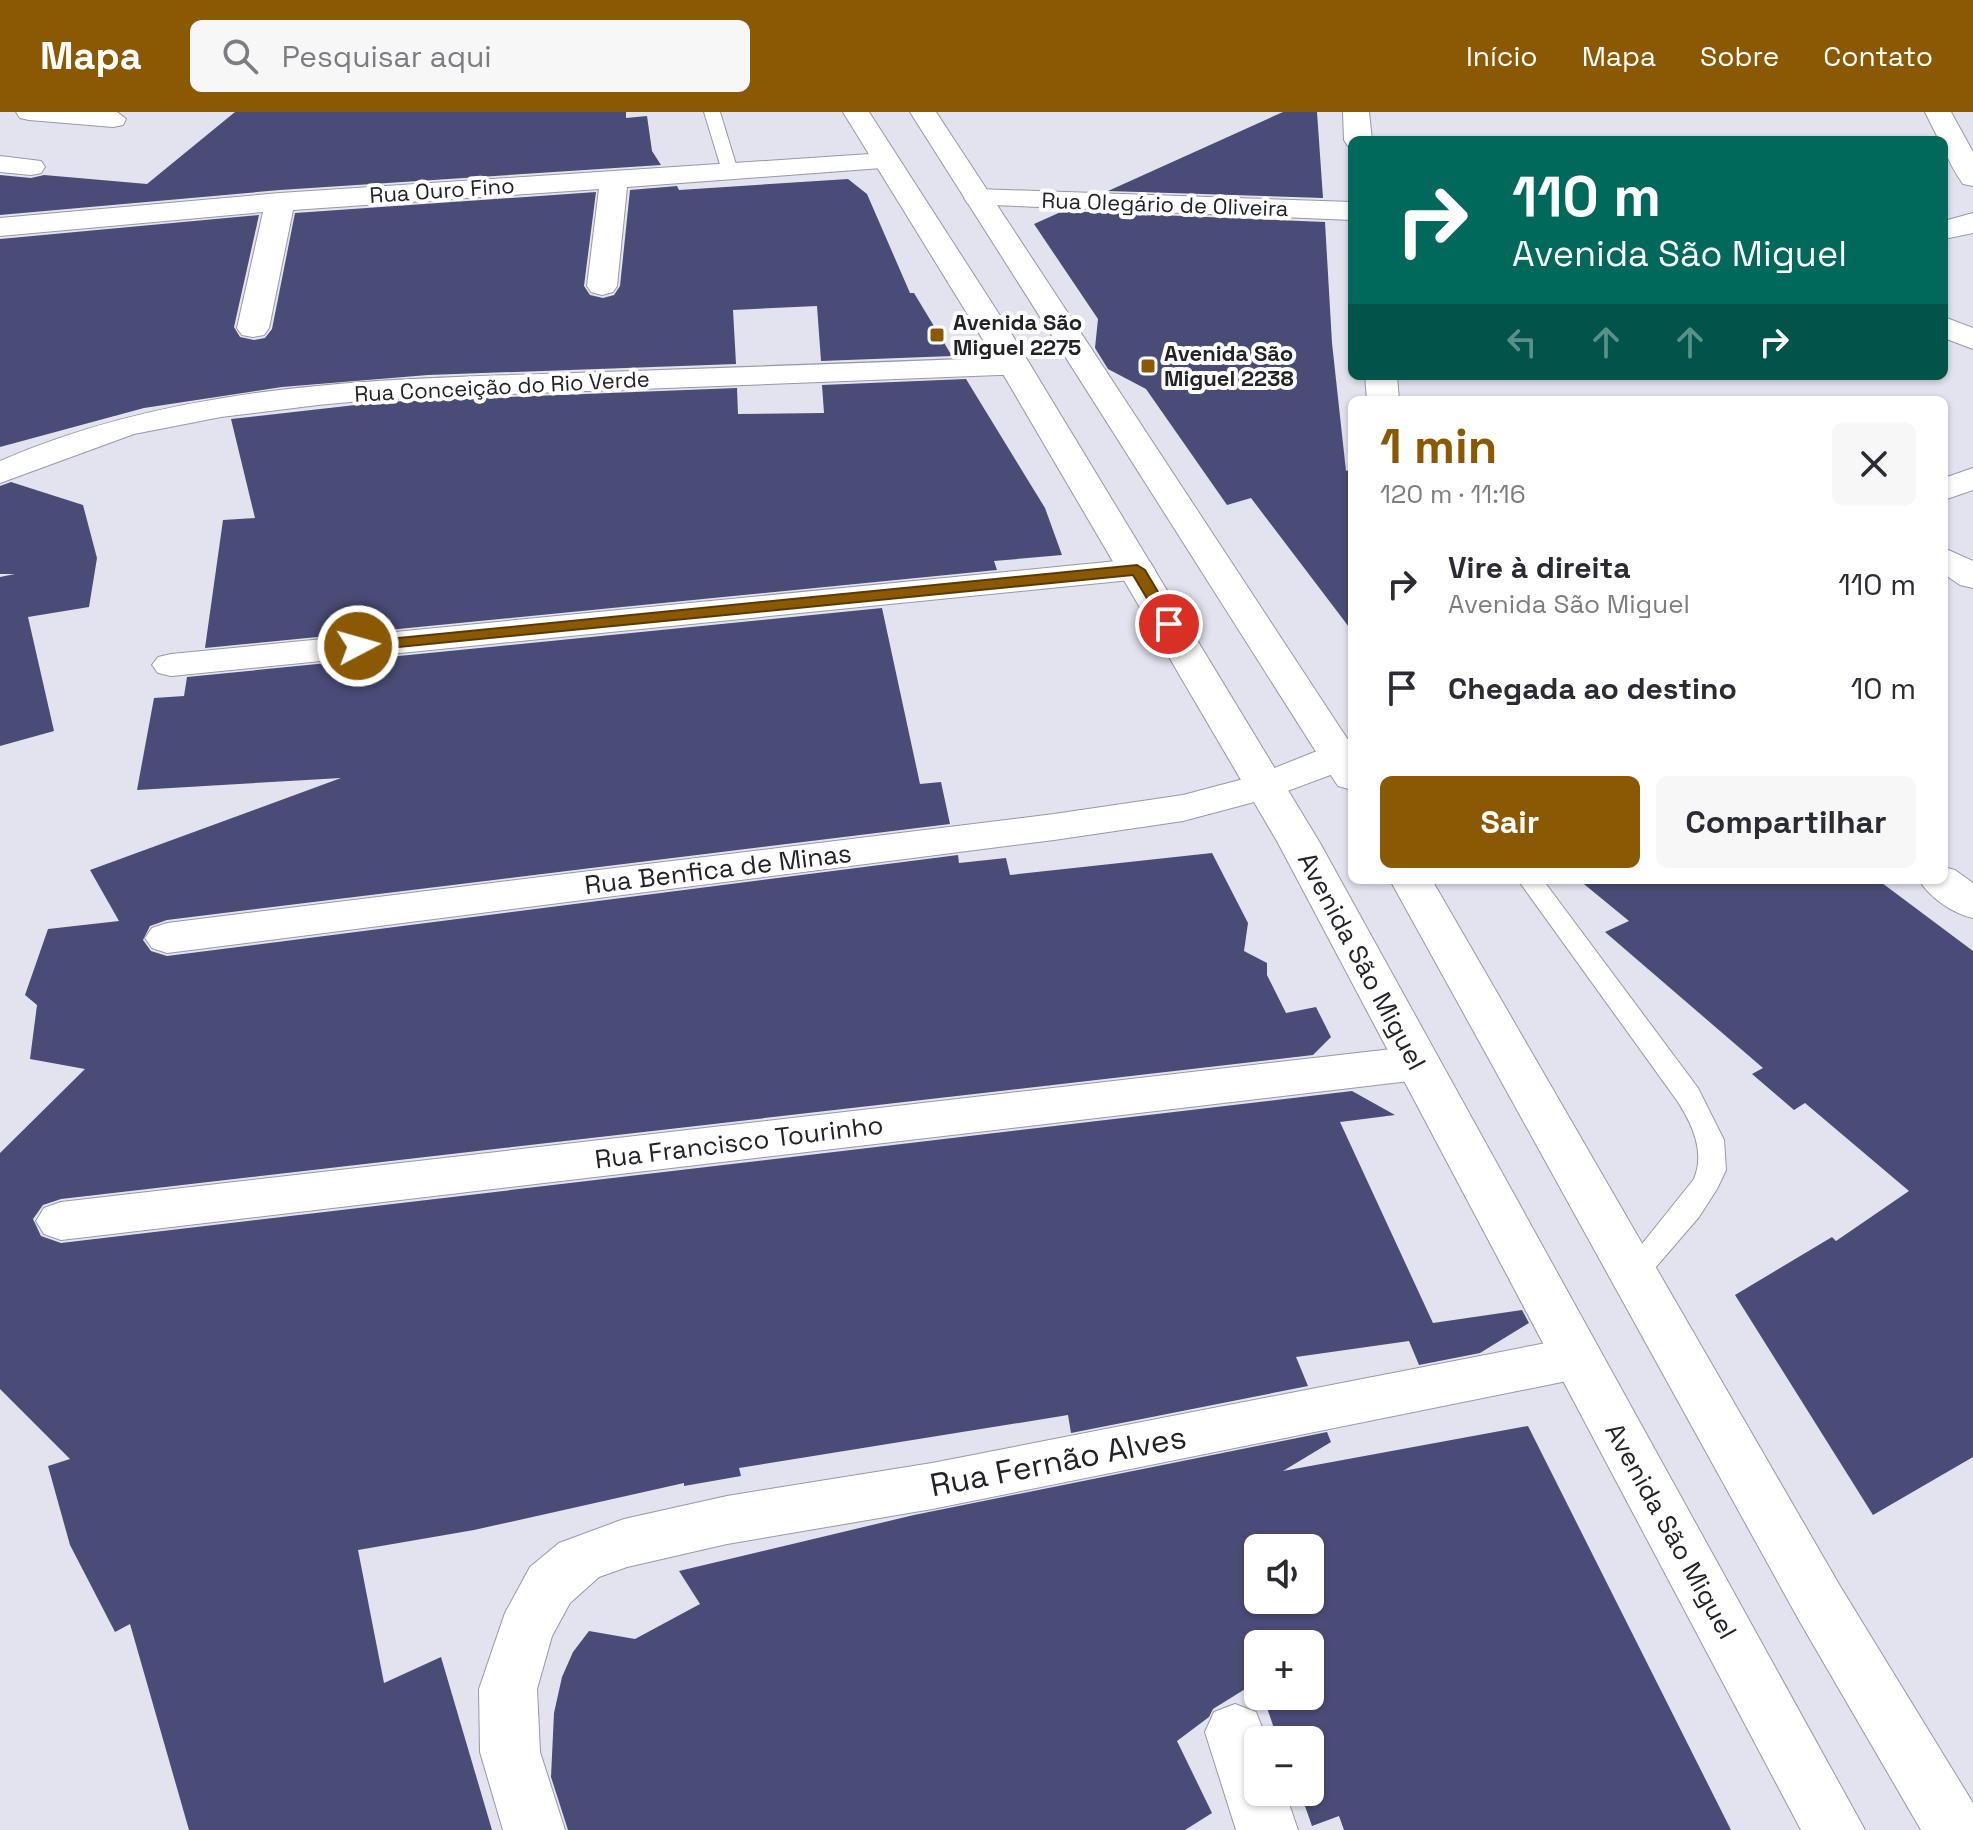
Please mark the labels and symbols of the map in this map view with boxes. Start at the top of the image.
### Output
street label: Rua Ouro Fino [369,171,515,209]
street label: Rua Olegário de Oliveira [1041,186,1289,222]
place label: Avenida São Miguel 2275 [953,308,1082,361]
marker: Avenida São Miguel 2275 [928,326,946,344]
place label: Avenida São Miguel 2238 [1164,339,1294,392]
marker: Avenida São Miguel 2238 [1139,357,1157,375]
street label: Rua Conceição do Rio Verde [354,364,650,408]
pin [1135,590,1203,658]
position arrow [316,604,400,688]
street label: Rua Benfica de Minas [583,836,853,902]
street label: Avenida São Miguel [1290,846,1434,1076]
street label: Rua Francisco Tourinho [593,1107,885,1177]
street label: Rua Fernão Alves [927,1417,1189,1505]
street label: Avenida São Miguel [1597,1417,1745,1645]

